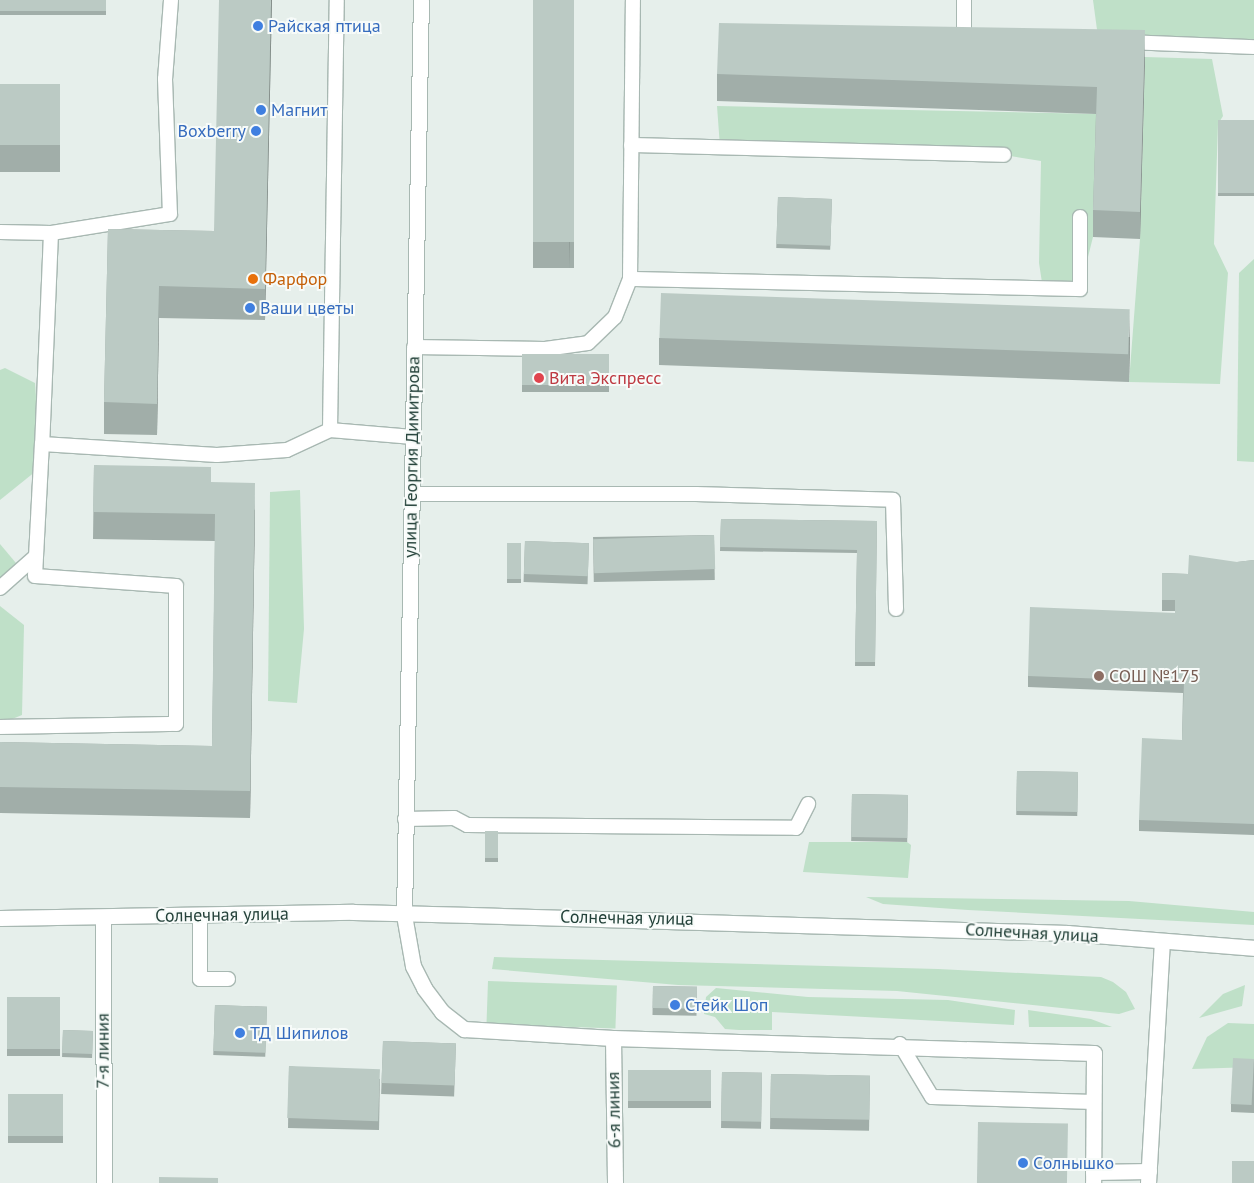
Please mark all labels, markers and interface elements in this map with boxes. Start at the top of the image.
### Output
place label: Райская птица [268,15,381,37]
marker: Райская птица [252,20,264,32]
place label: Магнит [271,99,328,121]
marker: Магнит [255,104,267,116]
place label: Boxberry [178,120,246,142]
marker: Boxberry [250,125,262,137]
place label: Фарфор [263,268,327,290]
marker: Фарфор [247,273,259,285]
place label: Ваши цветы [260,297,354,319]
marker: Ваши цветы [244,302,256,314]
street label: улица Георгия Димитрова [399,356,425,558]
place label: Вита Экспресс [549,367,661,389]
marker: Вита Экспресс [533,372,545,384]
place label: СОШ №175 [1109,665,1200,687]
marker: СОШ №175 [1093,670,1105,682]
street label: Солнечная улица [155,903,289,927]
street label: Солнечная улица [560,906,694,930]
street label: Солнечная улица [965,919,1099,947]
place label: Стейк Шоп [685,994,768,1016]
marker: Стейк Шоп [669,999,681,1011]
street label: 7-я линия [92,1013,114,1089]
place label: ТД Шипилов [250,1022,349,1044]
marker: ТД Шипилов [234,1027,246,1039]
street label: 6-я линия [603,1072,625,1148]
place label: Солнышко [1033,1152,1114,1174]
marker: Солнышко [1017,1157,1029,1169]

